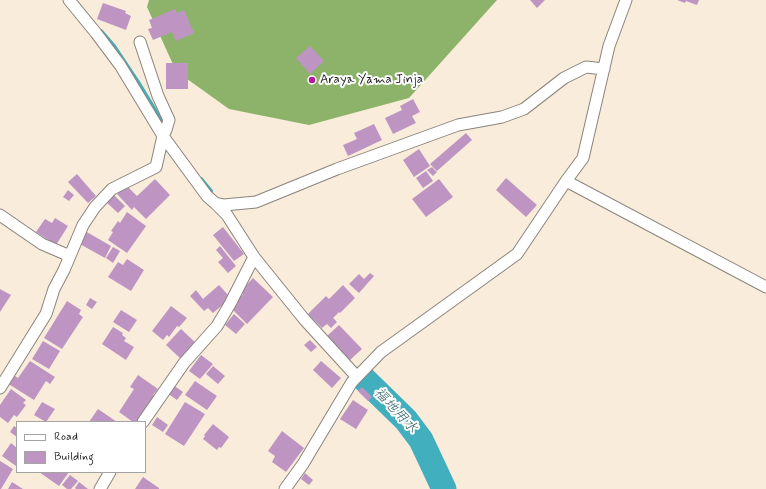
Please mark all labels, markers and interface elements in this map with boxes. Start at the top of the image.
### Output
place label: Araya Yama Jinja [320,72,423,88]
marker: Araya Yama Jinja [307,75,317,85]
water label: 福地用水 [370,385,420,437]
legend [16,421,146,473]
text: Road [54,429,78,445]
text: Building [54,449,94,465]

